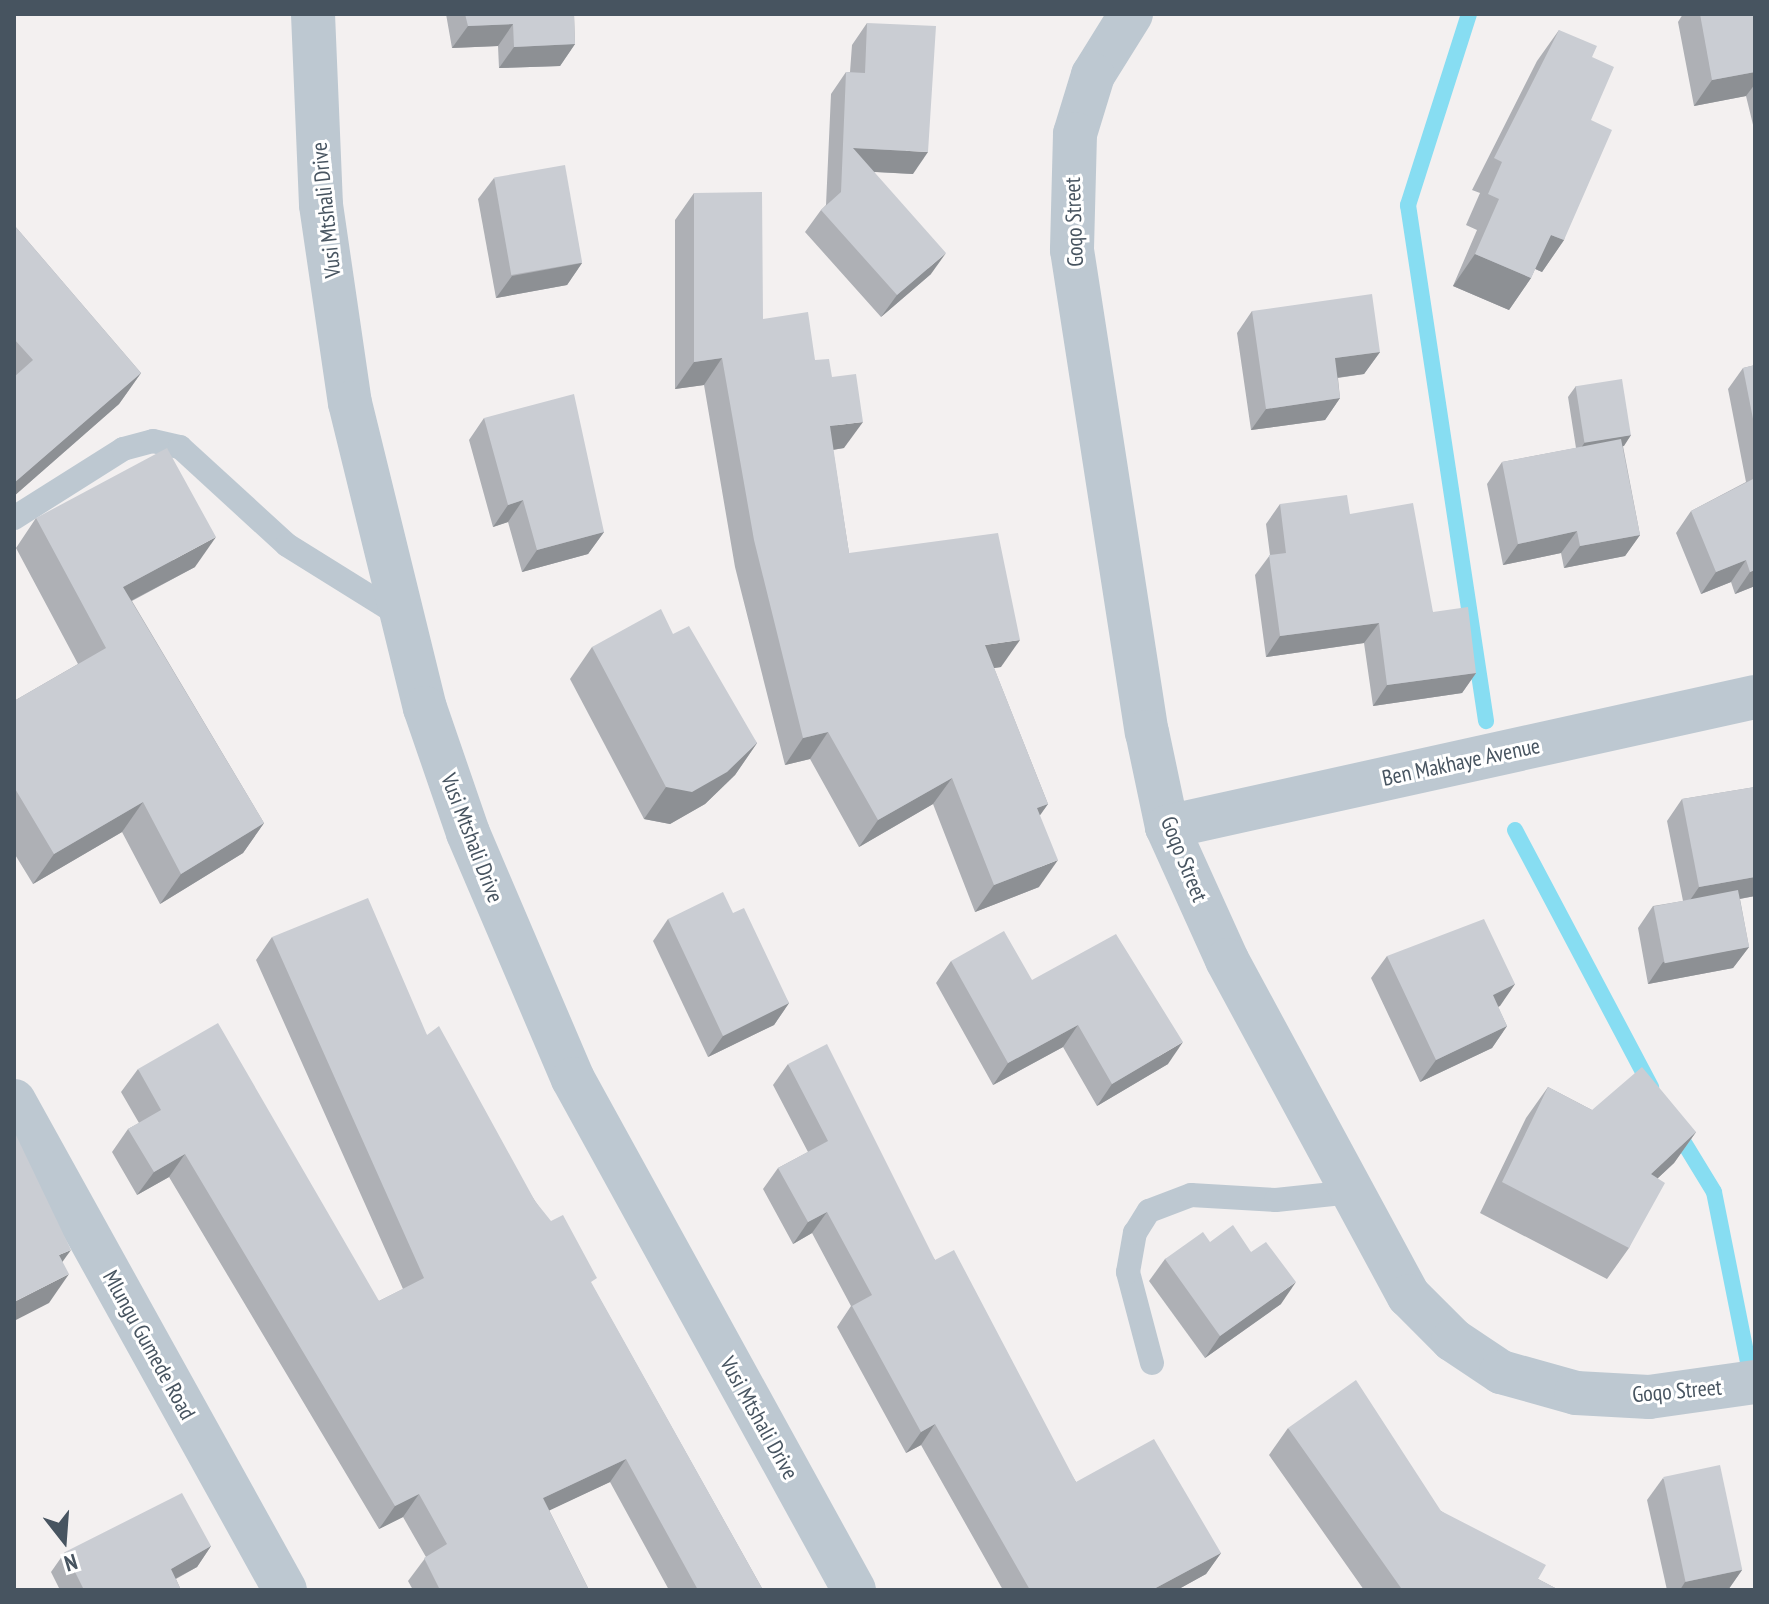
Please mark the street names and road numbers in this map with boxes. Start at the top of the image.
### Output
street label: Vusi Mtshali Drive [306,141,346,279]
street label: Goqo Street [1059,177,1089,267]
street label: Ben Makhaye Avenue [1379,732,1543,792]
street label: Vusi Mtshali Drive [435,770,509,906]
street label: Goqo Street [1155,813,1213,905]
street label: Mlungu Gumede Road [97,1266,201,1424]
street label: Vusi Mtshali Drive [714,1352,804,1484]
street label: Goqo Street [1631,1374,1723,1408]

